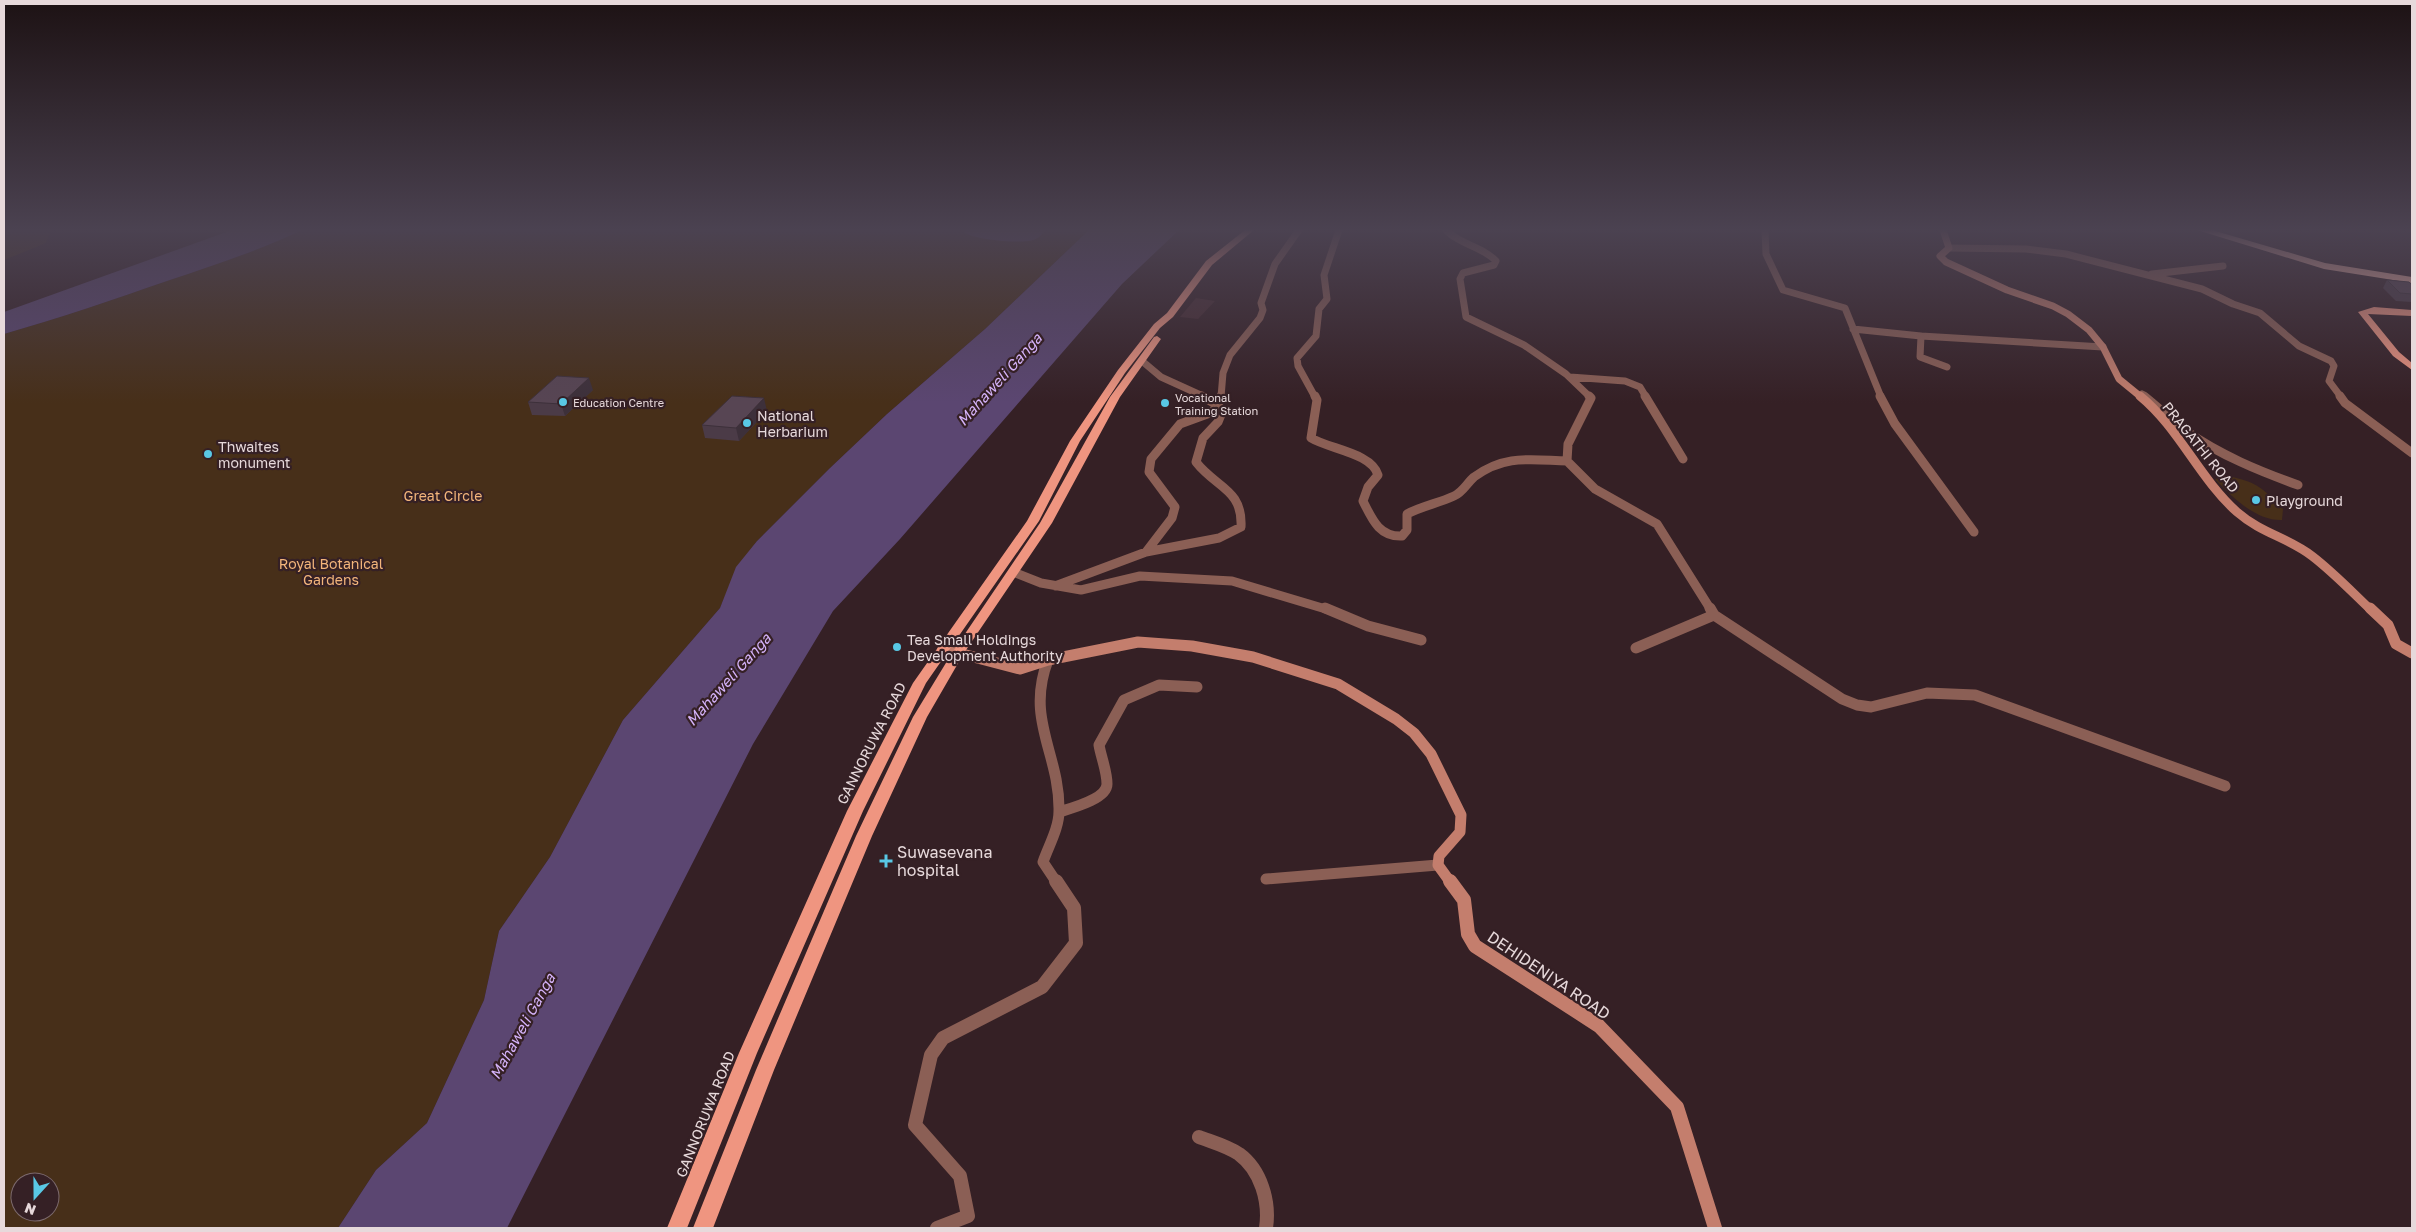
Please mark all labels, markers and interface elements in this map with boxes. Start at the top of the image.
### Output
water label: Mahaweli Ganga [953,329,1046,430]
place label: Vocational Training Station [1175,391,1258,417]
marker: Education Centre [557,396,569,408]
place label: Education Centre [573,396,664,409]
marker: Vocational Training Station [1159,397,1171,409]
street label: PRAGATHI ROAD [2159,398,2243,496]
place label: National Herbarium [757,407,828,440]
marker: National Herbarium [741,417,753,429]
place label: Thwaites monument [218,438,290,471]
marker: Thwaites monument [202,448,214,460]
park label: Great Circle [404,487,482,504]
place label: Playground [2266,492,2343,509]
marker: Playground [2250,494,2262,506]
park label: Royal Botanical Gardens [279,555,383,588]
water label: Mahaweli Ganga [682,629,775,730]
place label: Tea Small Holdings Development Authority [907,631,1063,664]
marker: Tea Small Holdings Development Authority [891,641,903,653]
street label: GANNORUWA ROAD [833,679,909,807]
place label: Suwasevana hospital [897,842,992,880]
marker: Suwasevana hospital [879,854,893,868]
street label: DEHIDENIYA ROAD [1484,926,1614,1024]
water label: Mahaweli Ganga [485,970,560,1083]
street label: GANNORUWA ROAD [672,1048,738,1180]
north arrow [10,1172,60,1222]
text: N [22,1200,38,1219]

